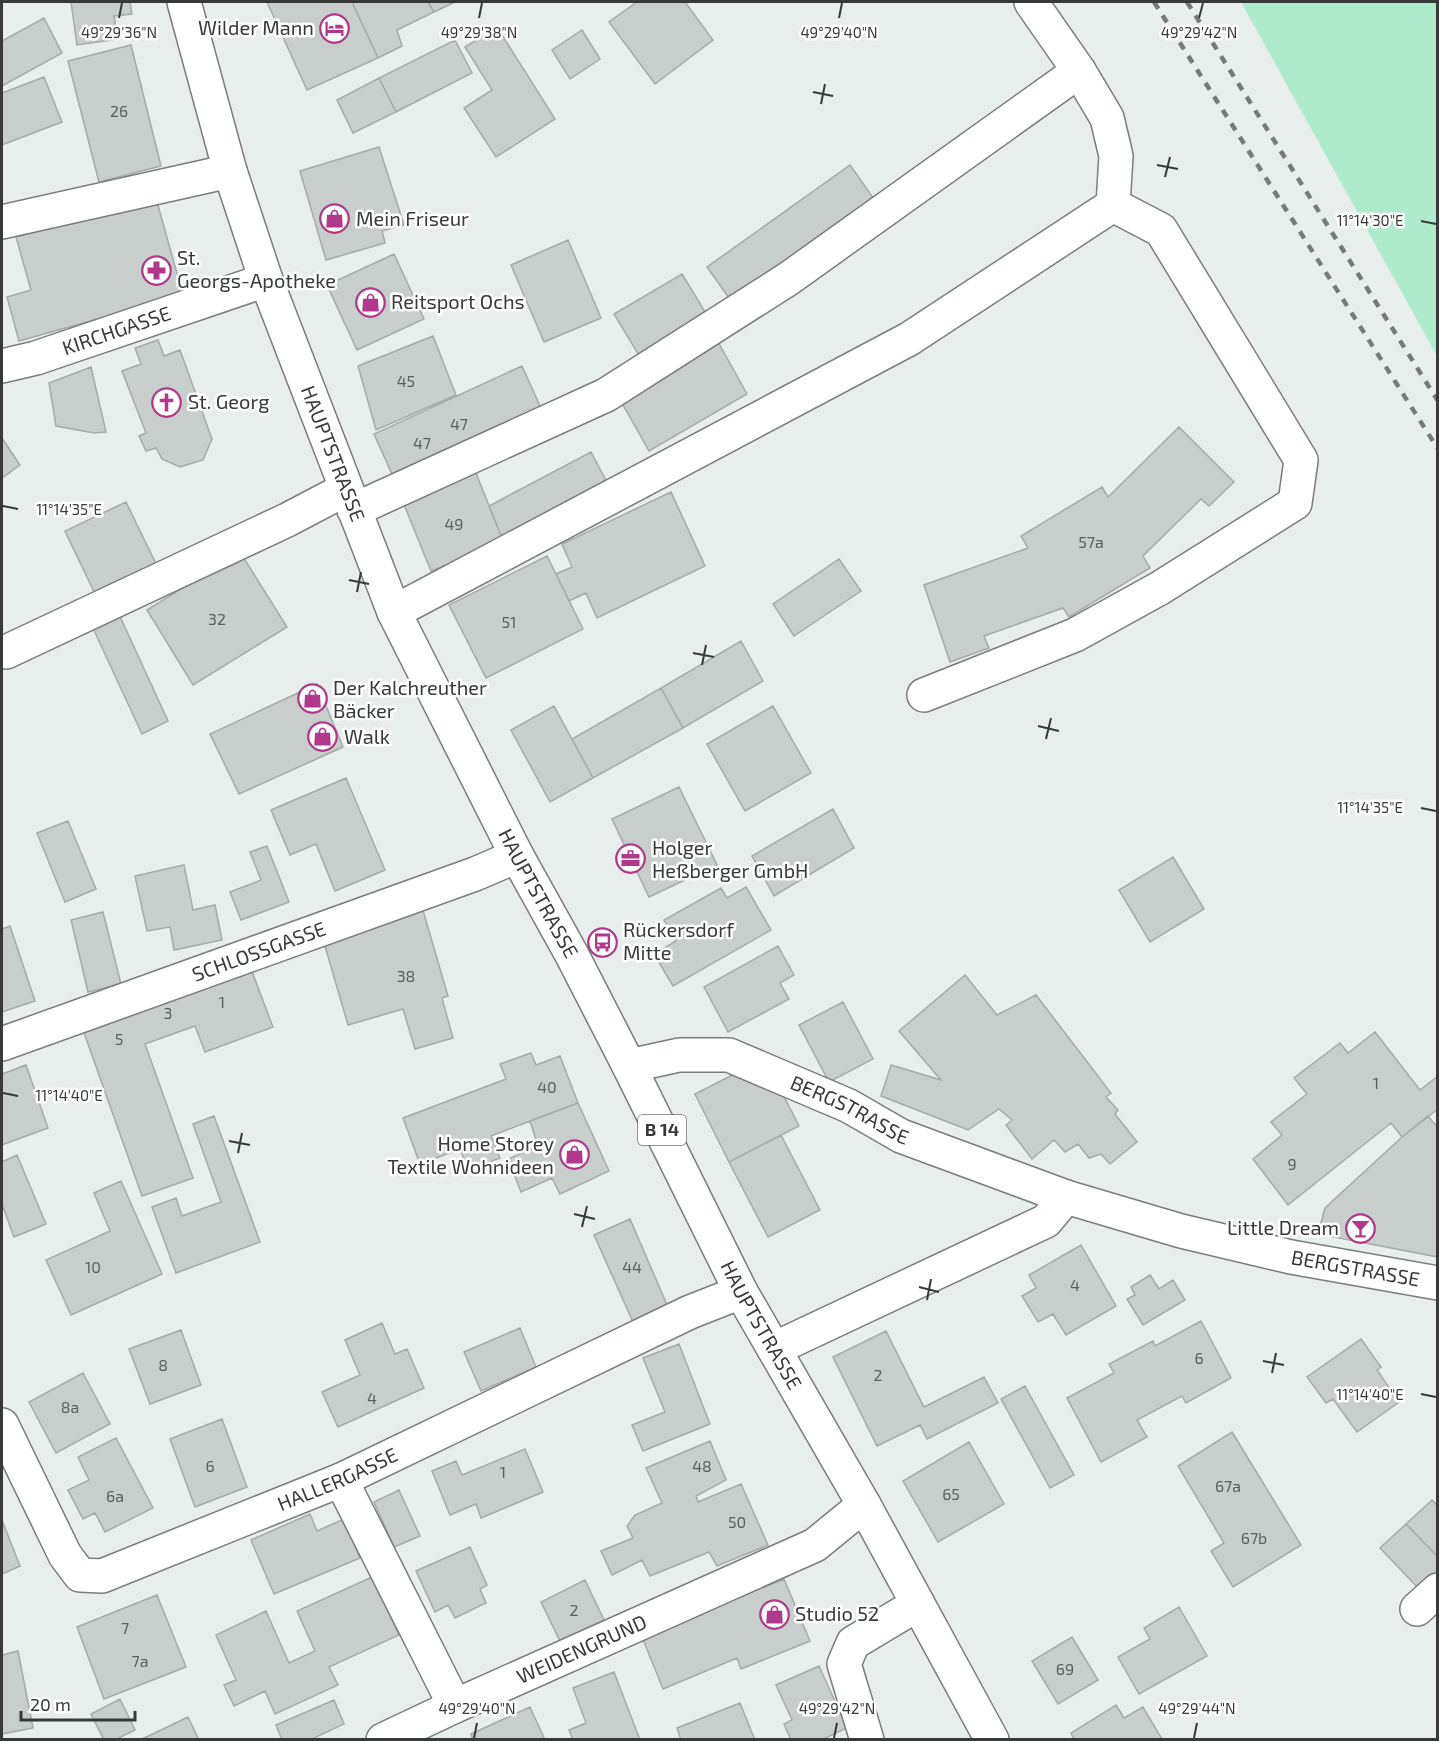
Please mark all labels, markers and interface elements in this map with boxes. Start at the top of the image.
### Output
hotel icon: Wilder Mann [319,12,351,44]
place label: Wilder Mann [198,15,314,39]
text: 49°29'36"N [81,23,157,41]
text: 49°29'38"N [441,23,517,41]
text: 49°29'40"N [800,23,878,41]
text: 49°29'42"N [1161,23,1237,41]
house number: 26 [110,101,128,120]
shop icon: Mein Friseur [319,203,351,235]
place label: Mein Friseur [356,206,469,230]
text: 11°14'30"E [1337,211,1403,229]
place label: St. Georgs-Apotheke [177,245,336,292]
pharmacy icon: St. Georgs-Apotheke [140,254,172,286]
shop icon: Reitsport Ochs [354,286,386,318]
place label: Reitsport Ochs [391,289,525,313]
street label: KIRCHGASSE [59,300,174,359]
house number: 45 [397,371,415,390]
street label: HAUPTSTRASSE [297,382,371,525]
church icon: St. Georg [151,386,183,418]
place label: St. Georg [188,389,270,413]
house number: 47 [450,414,468,433]
house number: 47 [413,433,431,452]
text: 11°14'35"E [36,500,102,518]
house number: 49 [445,514,464,533]
house number: 57a [1078,532,1104,551]
house number: 32 [208,609,226,628]
house number: 51 [502,612,516,631]
place label: Der Kalchreuther Bäcker [333,675,487,722]
shop icon: Der Kalchreuther Bäcker [296,683,328,715]
shop icon: Walk [307,721,339,753]
place label: Walk [344,724,390,748]
text: 11°14'35"E [1337,798,1403,816]
street label: HAUPTSTRASSE [494,824,584,962]
place label: Holger Heßberger GmbH [652,835,808,882]
office icon: Holger Heßberger GmbH [615,843,647,875]
street label: SCHLOSSGASSE [188,916,329,986]
place label: Rückersdorf Mitte [623,917,734,964]
bus stop icon: Rückersdorf Mitte [586,926,618,958]
house number: 38 [397,966,415,985]
house number: 1 [219,992,225,1011]
house number: 3 [164,1003,172,1022]
house number: 5 [115,1029,123,1048]
street label: BERGSTRASSE [787,1070,912,1149]
house number: 1 [1373,1073,1379,1092]
house number: 40 [537,1077,557,1096]
text: 11°14'40"E [35,1086,103,1104]
road number: B 14 [638,1115,686,1145]
place label: Home Storey Textile Wohnideen [387,1131,554,1178]
shop icon: Home Storey Textile Wohnideen [559,1139,591,1171]
house number: 9 [1287,1154,1297,1173]
bar icon: Little Dream [1344,1212,1376,1244]
place label: Little Dream [1227,1215,1339,1239]
street label: BERGSTRASSE [1290,1244,1422,1291]
street label: HAUPTSTRASSE [716,1256,808,1393]
house number: 10 [85,1257,101,1276]
house number: 44 [622,1257,642,1276]
house number: 4 [1070,1275,1080,1294]
house number: 6 [1194,1348,1204,1367]
house number: 8 [158,1355,168,1374]
house number: 2 [874,1365,883,1384]
text: 11°14'40"E [1336,1385,1404,1403]
house number: 4 [367,1388,377,1407]
house number: 8a [61,1397,79,1416]
street label: HALLERGASSE [274,1442,401,1515]
house number: 6 [205,1456,215,1475]
house number: 48 [692,1456,712,1475]
house number: 1 [500,1462,506,1481]
house number: 67a [1215,1476,1241,1495]
house number: 65 [942,1484,960,1503]
house number: 6a [106,1486,124,1505]
house number: 50 [728,1512,746,1531]
house number: 67b [1241,1528,1267,1547]
shop icon: Studio 52 [758,1598,790,1630]
house number: 2 [570,1600,579,1619]
place label: Studio 52 [795,1601,879,1625]
street label: WEIDENGRUND [513,1609,650,1688]
house number: 7 [121,1618,129,1637]
house number: 7a [132,1651,148,1670]
house number: 69 [1056,1659,1074,1678]
scale bar [21,1684,135,1722]
text: 20 m [30,1693,71,1715]
text: 49°29'40"N [438,1699,516,1717]
text: 49°29'42"N [799,1699,875,1717]
text: 49°29'44"N [1158,1699,1236,1717]

